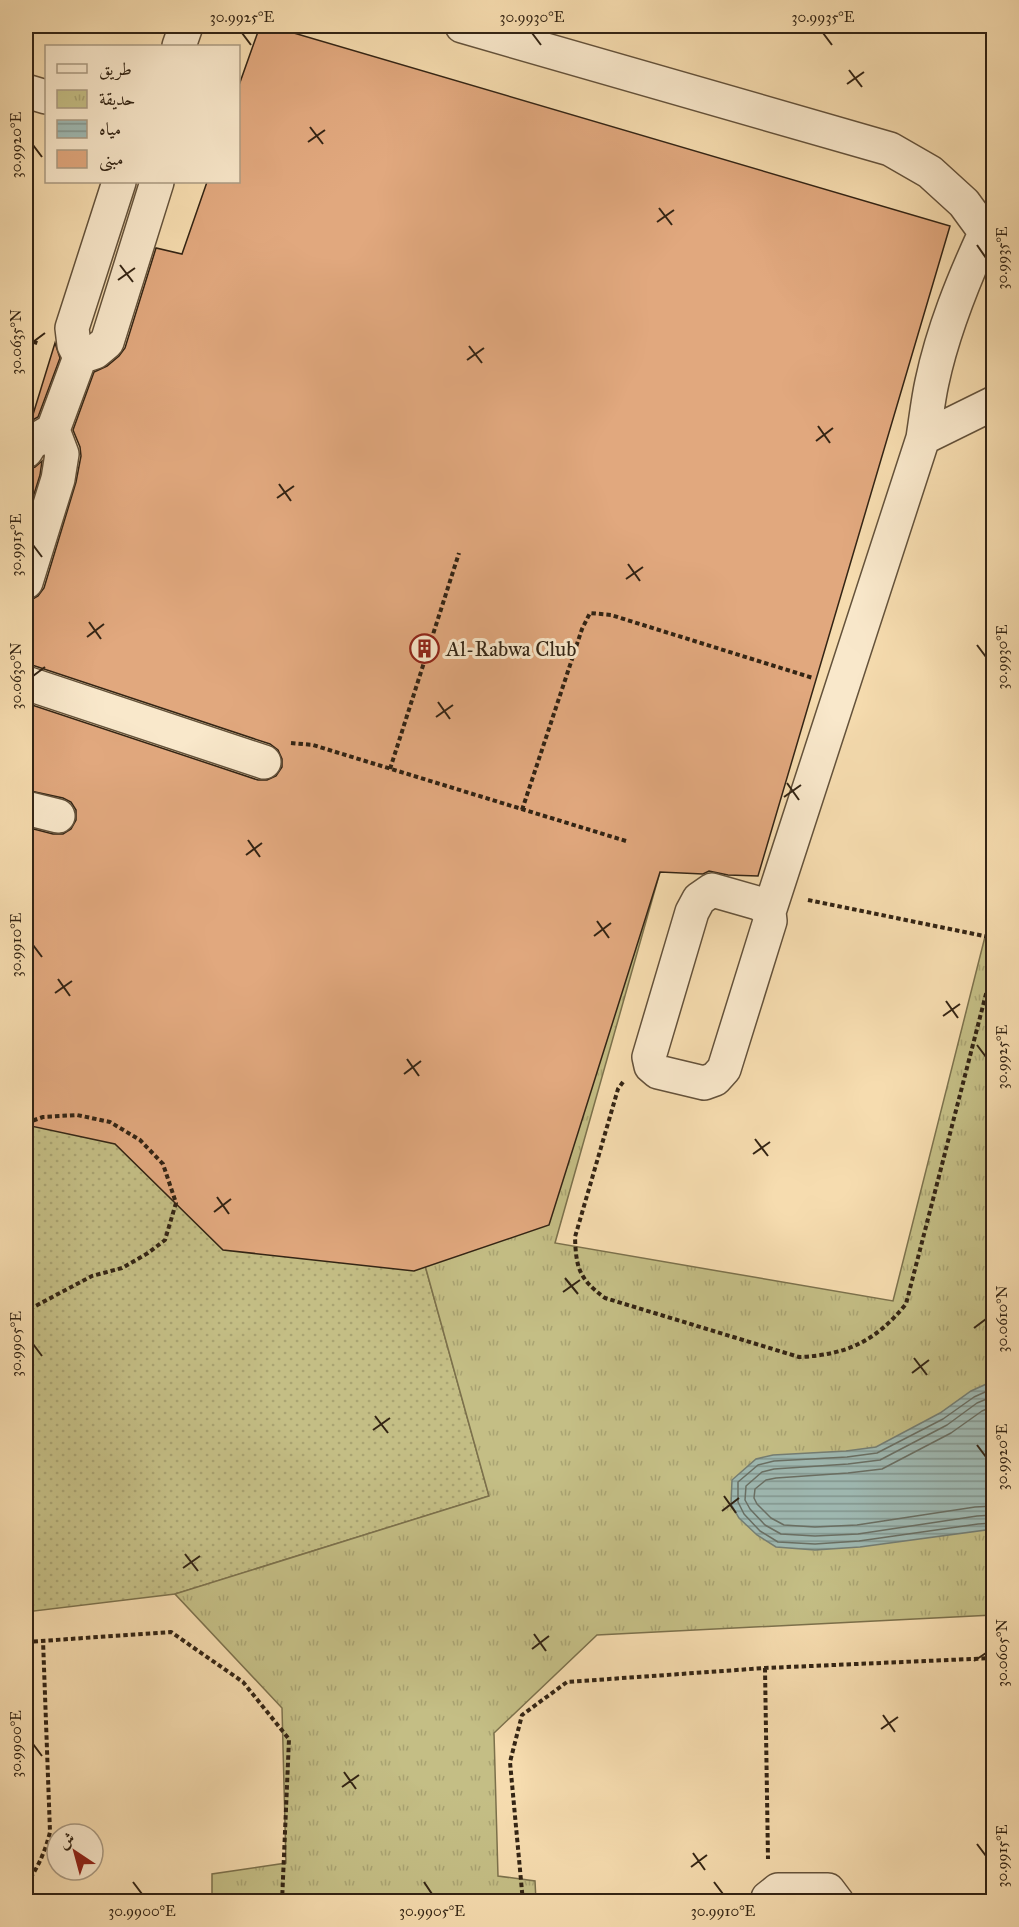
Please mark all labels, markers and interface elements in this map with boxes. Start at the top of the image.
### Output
text: 30.9925°E [210,8,274,26]
text: 30.9930°E [500,8,565,26]
text: 30.9935°E [791,8,855,26]
legend [45,45,240,183]
text: طريق [99,58,132,81]
text: حديقة [99,88,135,110]
text: 30.9920°E [7,112,25,178]
text: مياه [99,118,121,140]
text: مبنى [99,148,124,172]
text: 30.9935°E [993,226,1011,290]
text: 30.0635°N [7,309,25,375]
text: 30.9915°E [7,513,25,576]
text: 30.9930°E [993,624,1011,689]
building icon: Al-Rabwa Club [409,633,441,665]
place label: Al-Rabwa Club [445,636,576,662]
text: 30.0630°N [7,642,25,710]
text: 30.9910°E [7,912,25,977]
text: 30.9925°E [993,1025,1011,1089]
text: 30.0610°N [993,1285,1011,1352]
text: 30.9905°E [7,1311,25,1377]
text: 30.9920°E [993,1424,1011,1490]
text: 30.0605°N [993,1619,1011,1687]
text: 30.9900°E [7,1710,25,1778]
north arrow [45,1822,105,1882]
text: 30.9915°E [993,1824,1011,1887]
text: ش [54,1828,78,1853]
text: 30.9900°E [108,1902,176,1920]
text: 30.9905°E [399,1902,465,1920]
text: 30.9910°E [691,1902,756,1920]

